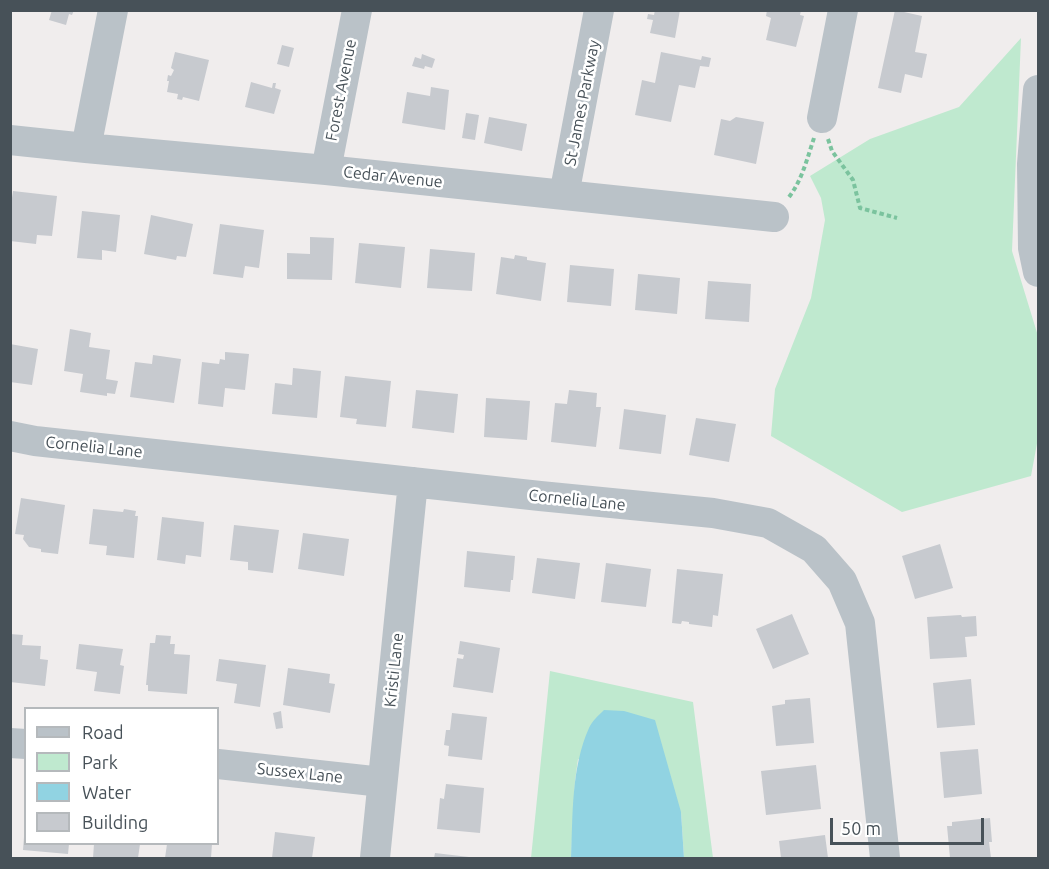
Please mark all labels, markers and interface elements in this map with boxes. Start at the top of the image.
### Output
street label: Forest Avenue [322,37,360,143]
street label: St James Parkway [560,38,604,168]
street label: Cedar Avenue [342,162,444,192]
street label: Cornelia Lane [45,432,143,462]
street label: Cornelia Lane [528,485,626,515]
street label: Kristi Lane [381,632,407,708]
legend [24,707,219,845]
text: Road [82,722,124,742]
text: Park [82,752,118,772]
street label: Sussex Lane [256,759,344,787]
text: Water [82,782,131,802]
scale bar [833,806,988,844]
text: Building [82,812,148,832]
text: 50 m [841,818,881,838]

